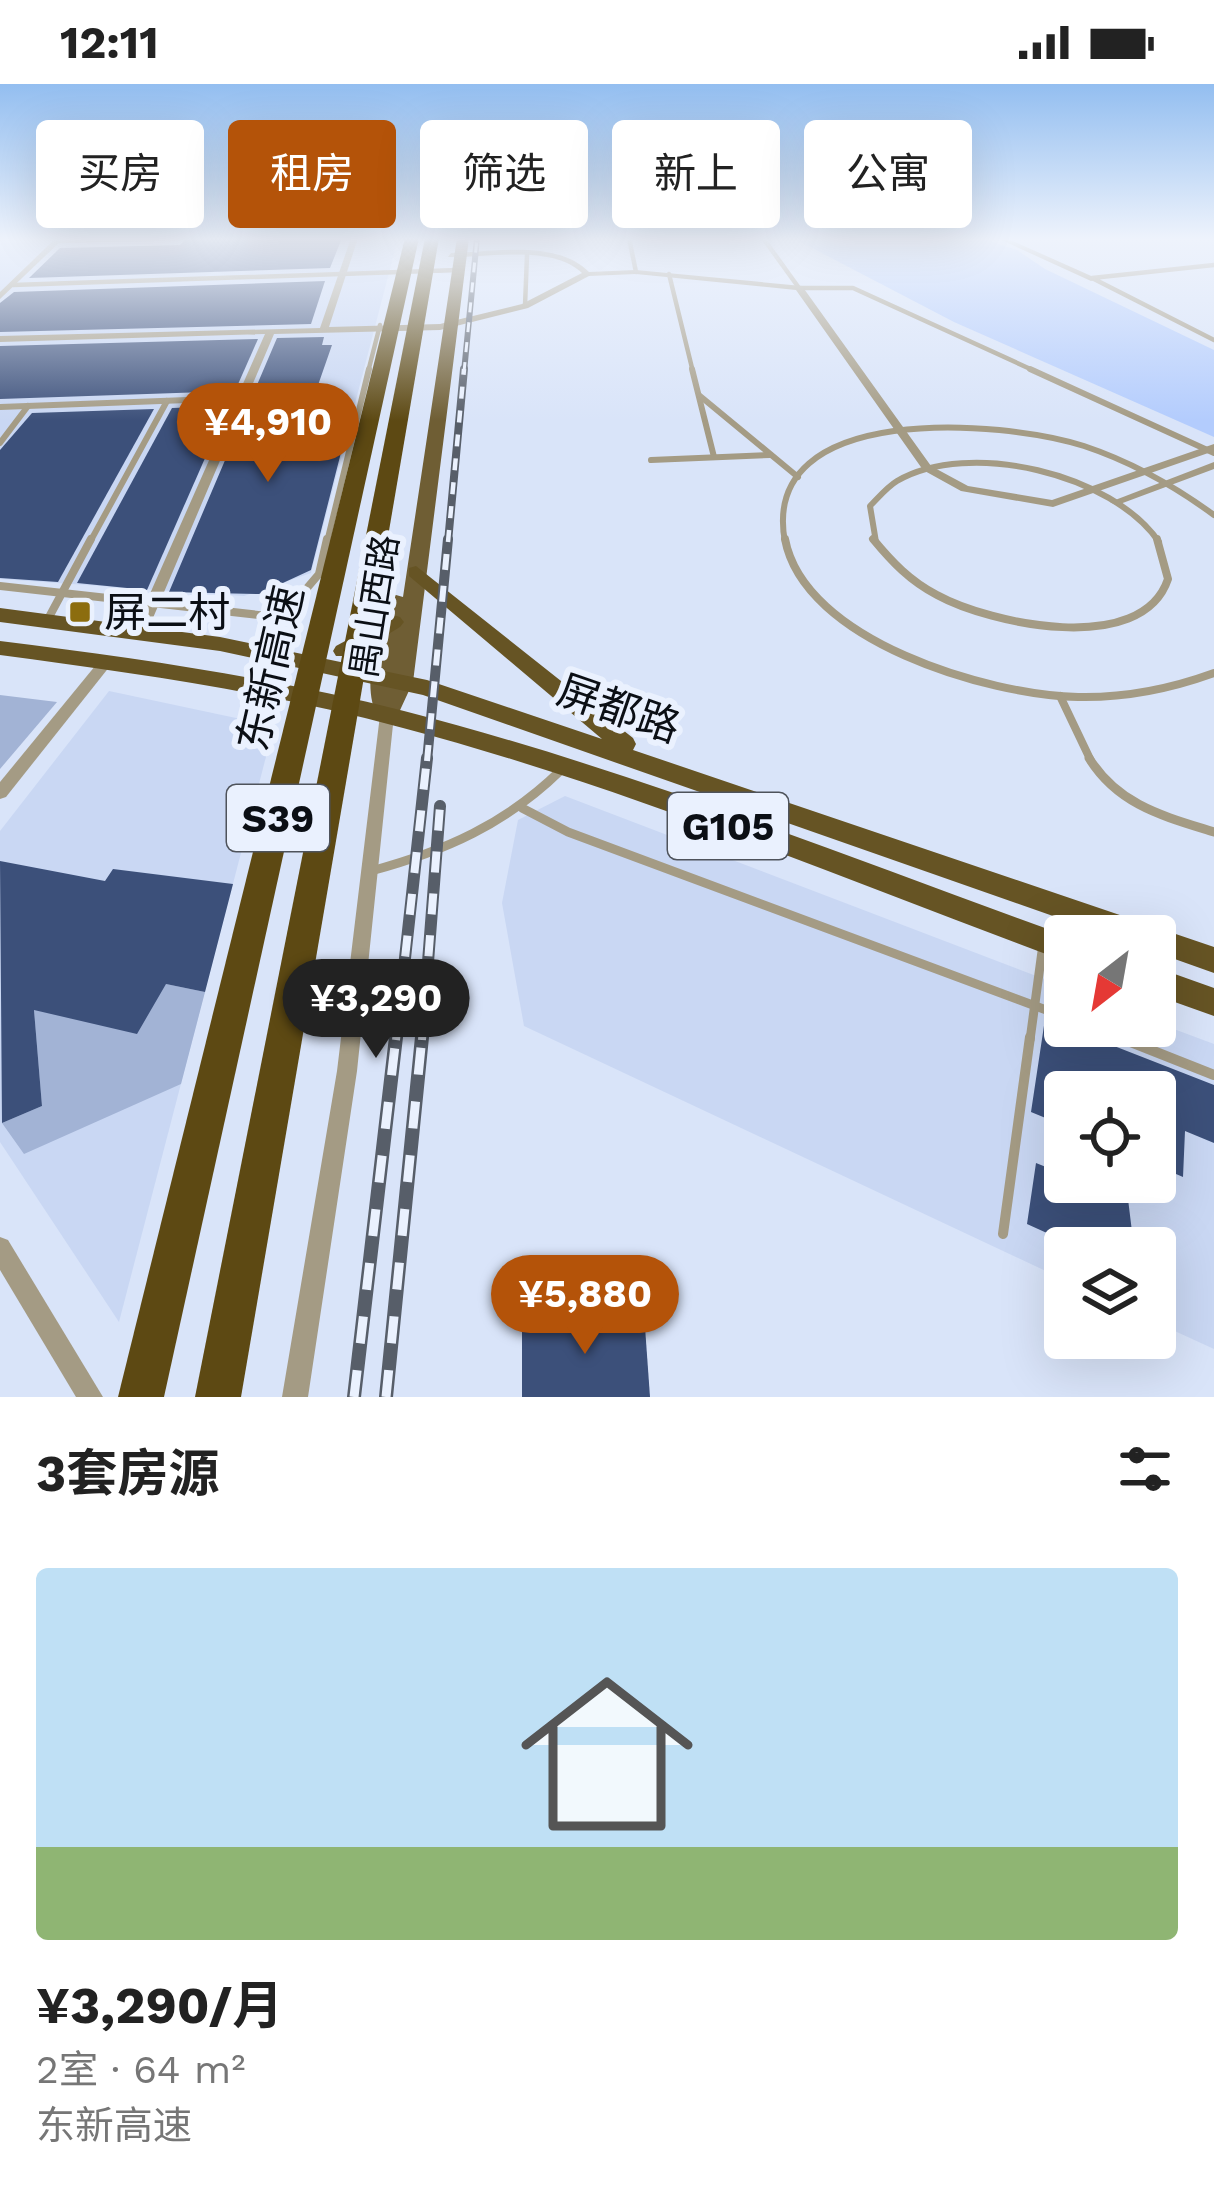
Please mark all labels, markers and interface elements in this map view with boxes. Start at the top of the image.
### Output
text: 12:11 [60,16,159,69]
chip: 买房 [36,120,204,228]
chip: 租房 [228,120,396,228]
chip: 筛选 [420,120,588,228]
chip: 新上 [612,120,780,228]
chip: 公寓 [804,120,972,228]
pin: ¥4,910 [170,383,366,485]
text: ¥4,910 [204,399,332,444]
street label: 禺山西路 [343,532,407,681]
street label: 东新高速 [228,581,313,755]
place label: 屏二村 [104,588,230,637]
marker: 屏二村 [67,599,93,625]
street label: 屏都路 [551,665,686,752]
road number: S39 [227,785,329,851]
road number: G105 [668,793,788,859]
north arrow [1044,915,1176,1047]
map controls [1044,915,1176,1359]
pin: ¥3,290 [278,959,474,1061]
text: ¥3,290 [310,975,442,1020]
button: locate [1044,1071,1176,1203]
button: layers [1044,1227,1176,1359]
pin: ¥5,880 [487,1255,683,1357]
text: ¥5,880 [518,1271,652,1316]
icon: filters [1112,1436,1178,1502]
text: 3套房源 [36,1444,219,1503]
icon: home [499,1646,715,1862]
text: ¥3,290/月 [36,1976,283,2035]
text: 2室 · 64 m² [36,2047,245,2092]
text: 东新高速 [36,2103,192,2148]

